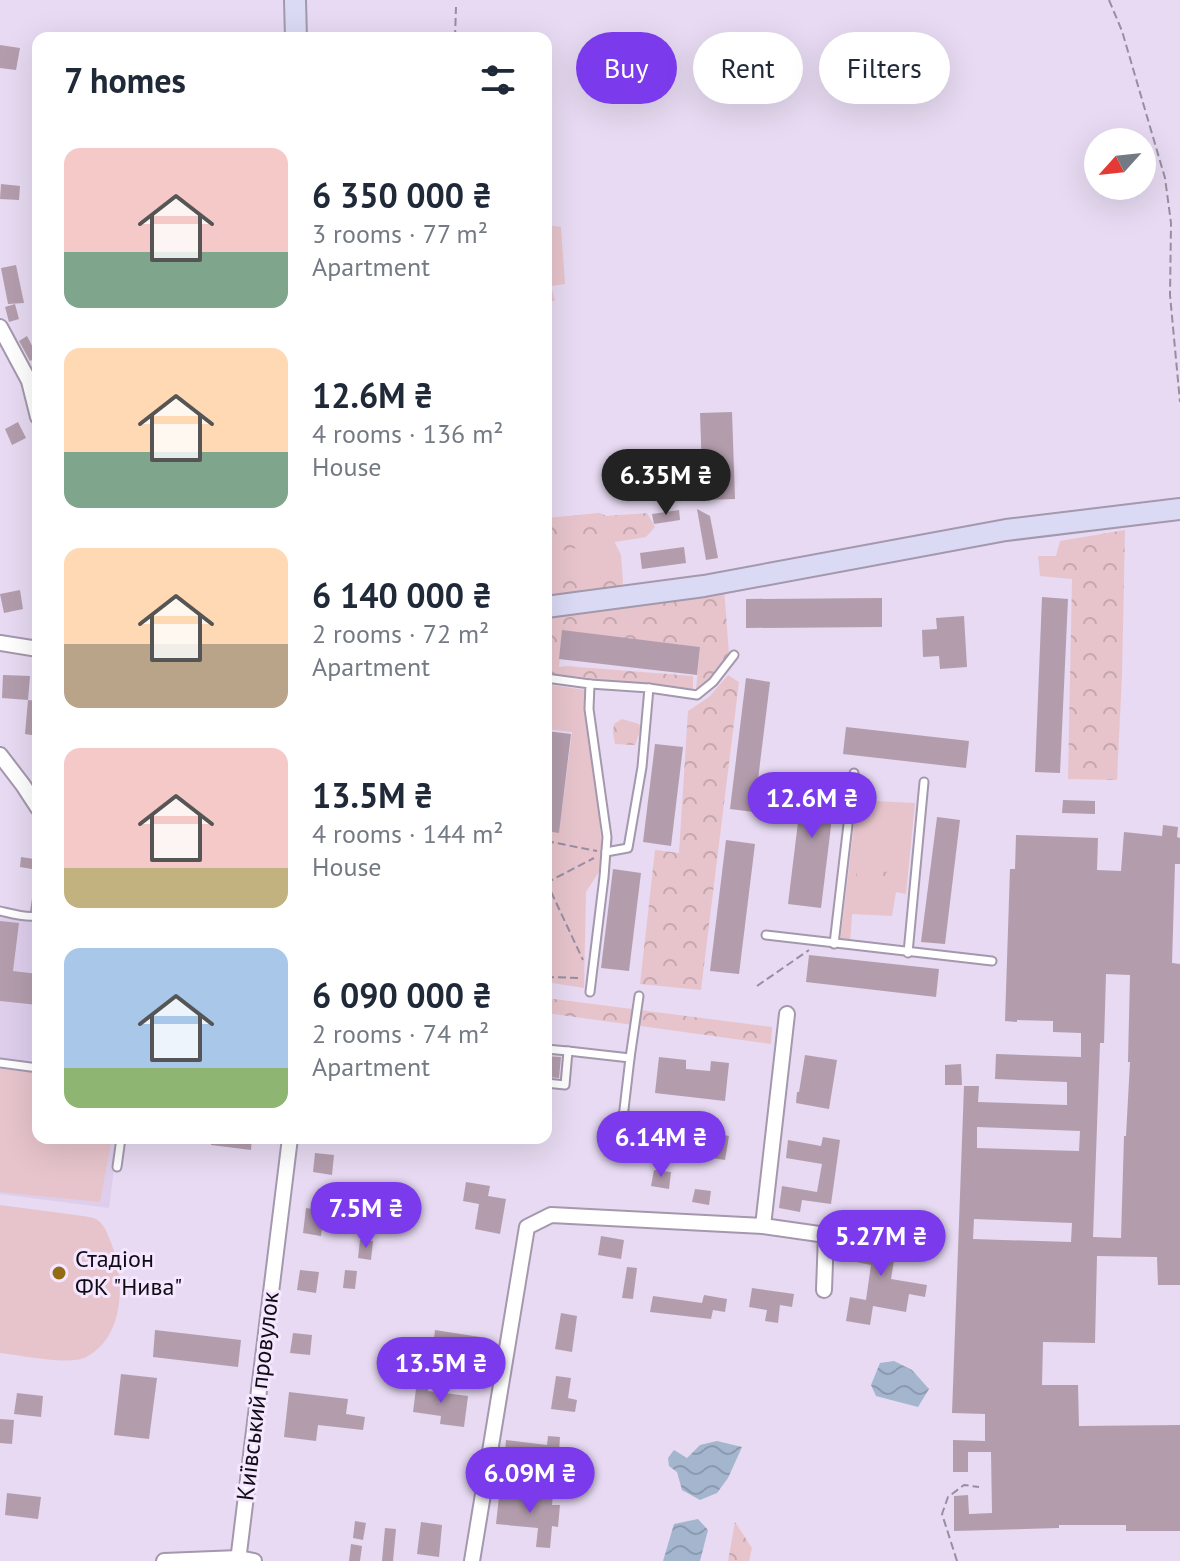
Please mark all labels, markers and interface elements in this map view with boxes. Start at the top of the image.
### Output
chip: Buy [576,32,677,104]
chip: Rent [693,32,803,104]
chip: Filters [819,32,950,104]
text: 7 homes [64,58,186,102]
icon: filters [476,58,520,102]
north arrow [1084,128,1156,200]
map controls [1084,128,1156,200]
text: 6 350 000 ₴ [312,173,492,217]
icon: home [128,180,224,276]
text: 3 rooms · 77 m² [312,217,488,250]
text: Apartment [312,250,430,283]
text: 12.6M ₴ [312,373,433,417]
icon: home [128,380,224,476]
text: 4 rooms · 136 m² [312,417,504,450]
pin: 6.35M ₴ [592,449,740,517]
text: House [312,450,382,483]
text: 6.35M ₴ [620,458,712,491]
text: 6 140 000 ₴ [312,573,492,617]
icon: home [128,580,224,676]
text: 2 rooms · 72 m² [312,617,489,650]
text: Apartment [312,650,430,683]
pin: 12.6M ₴ [738,772,886,840]
text: 13.5M ₴ [312,773,433,817]
icon: home [128,780,224,876]
text: 12.6M ₴ [766,781,858,814]
text: 4 rooms · 144 m² [312,817,504,850]
text: House [312,850,382,883]
text: 6 090 000 ₴ [312,973,492,1017]
icon: home [128,980,224,1076]
text: 2 rooms · 74 m² [312,1017,489,1050]
text: Apartment [312,1050,430,1083]
pin: 6.14M ₴ [587,1111,735,1179]
text: 6.14M ₴ [615,1120,707,1153]
pin: 7.5M ₴ [301,1182,431,1250]
text: 7.5M ₴ [329,1191,403,1224]
pin: 5.27M ₴ [807,1210,955,1278]
text: 5.27M ₴ [835,1219,927,1252]
place label: Стадіон ФК "Нива" [75,1243,182,1302]
marker: Стадіон ФК "Нива" [50,1264,68,1282]
street label: Київський провулок [229,1289,286,1502]
pin: 13.5M ₴ [367,1337,515,1405]
text: 13.5M ₴ [395,1346,487,1379]
pin: 6.09M ₴ [456,1447,604,1515]
text: 6.09M ₴ [484,1456,576,1489]

